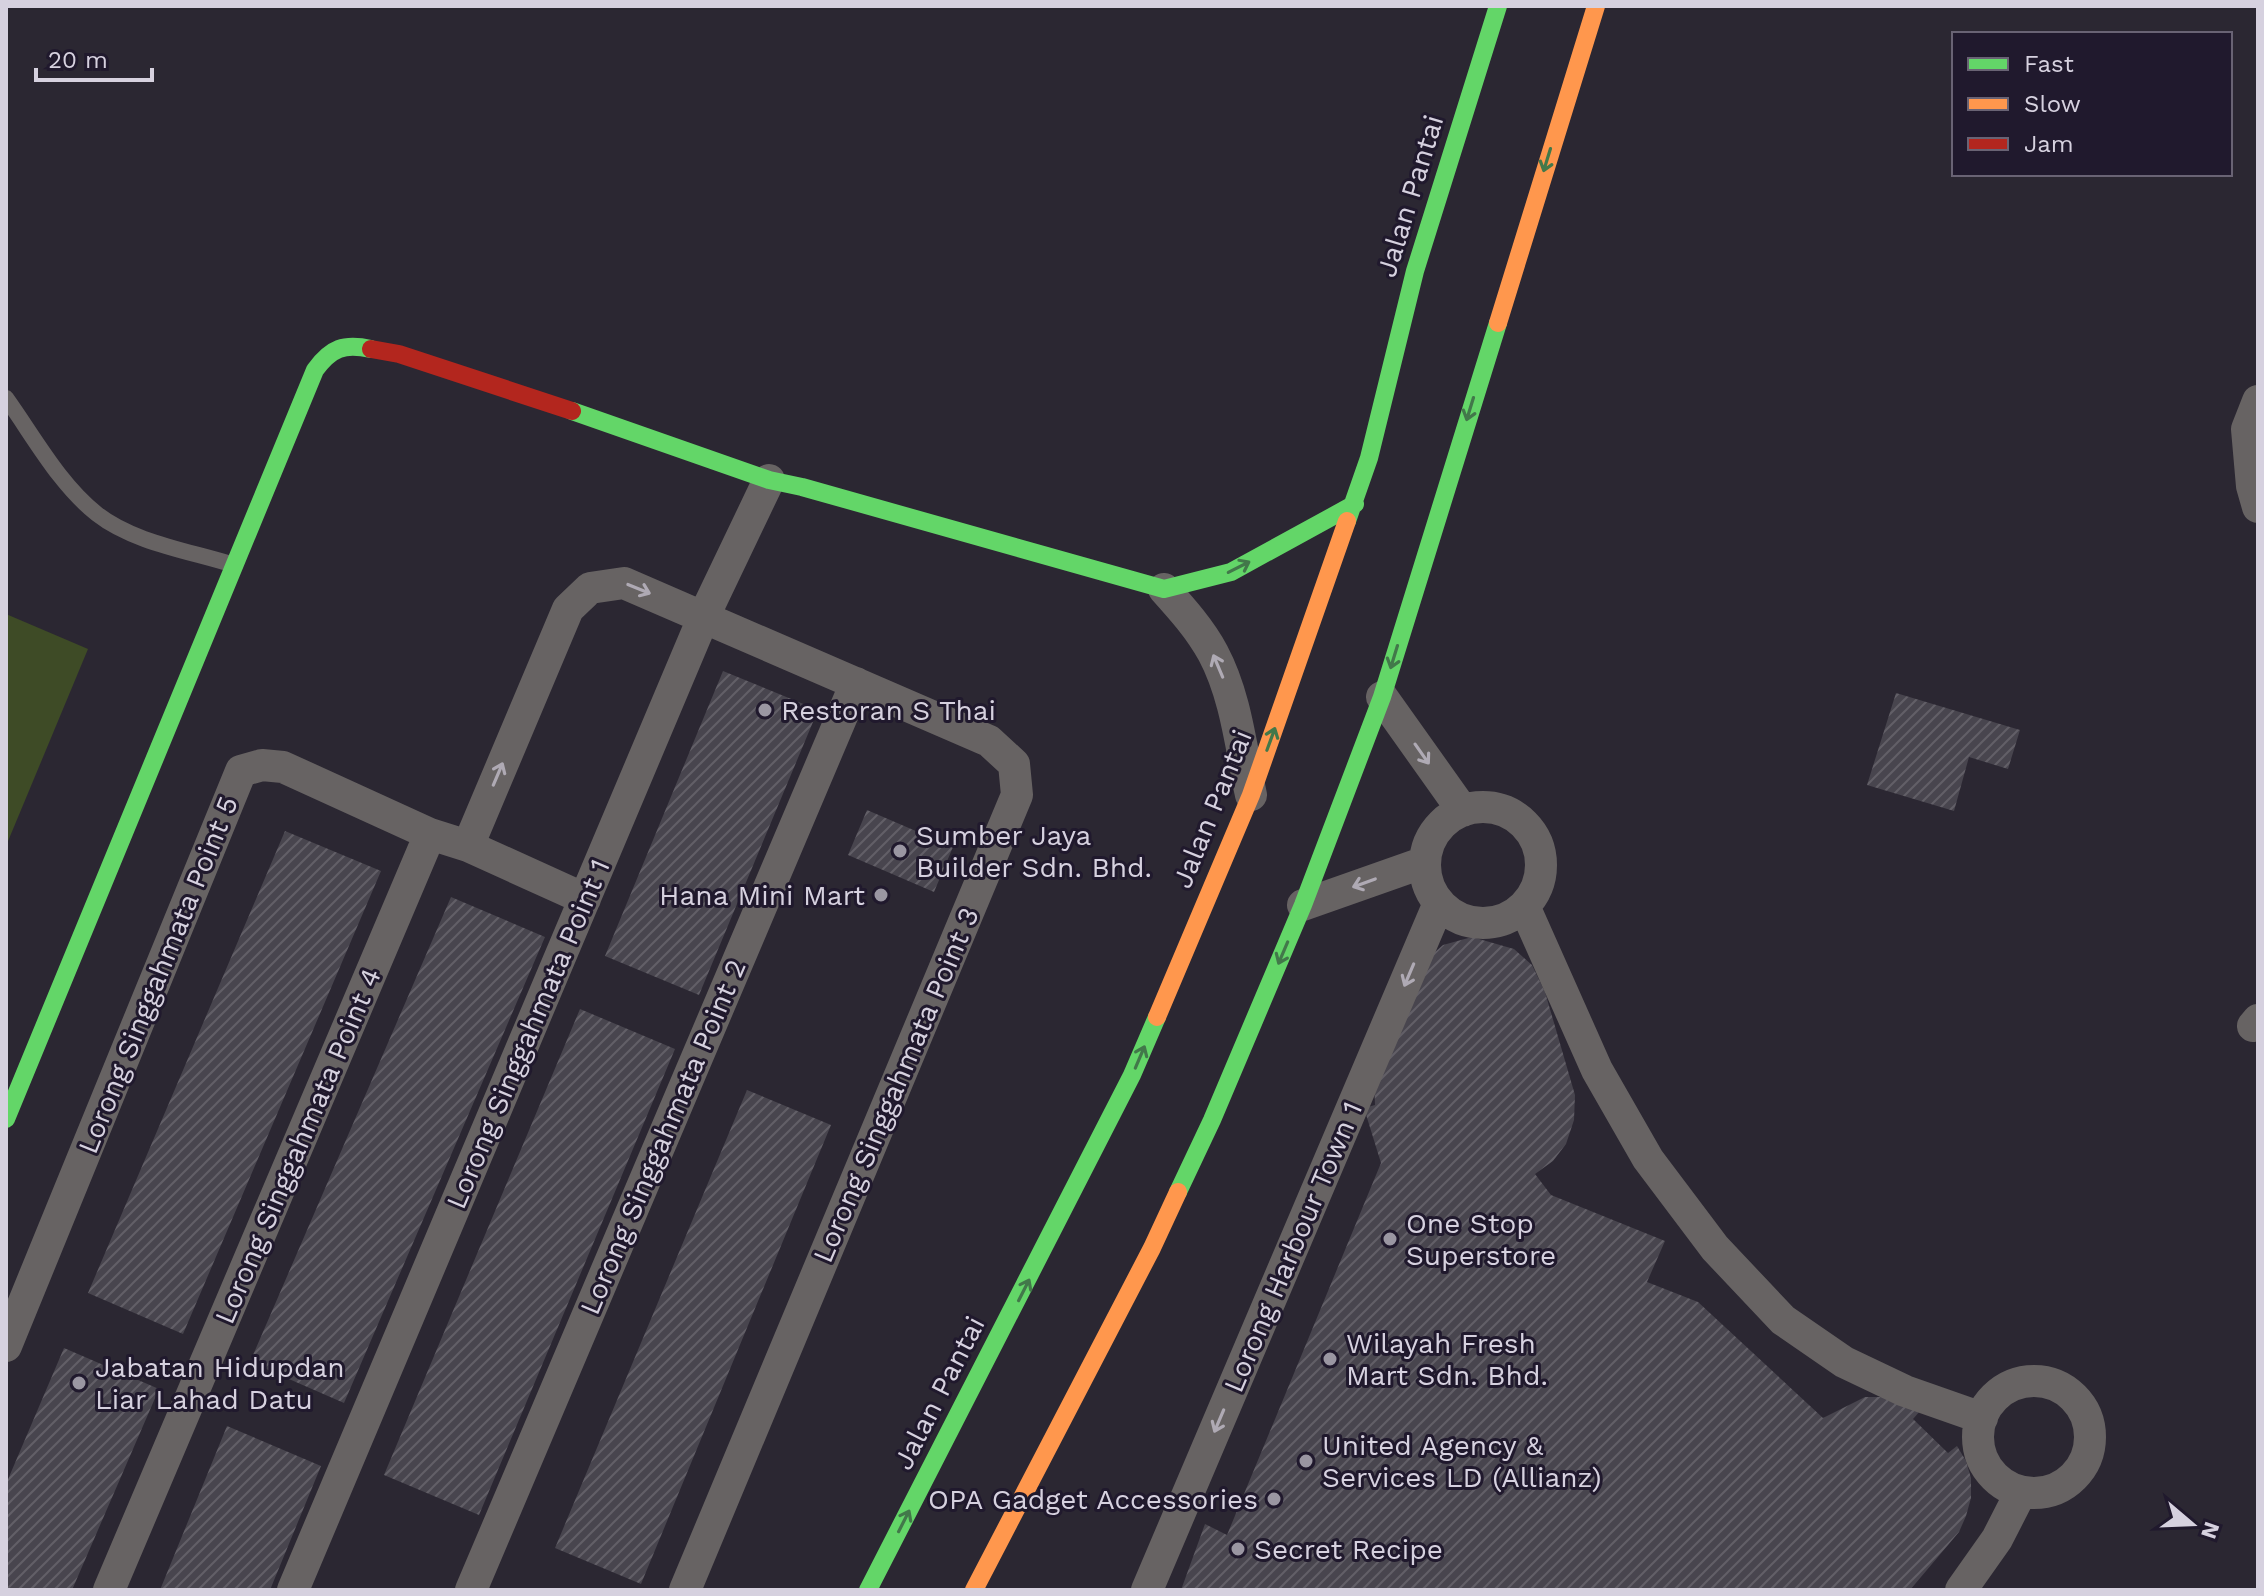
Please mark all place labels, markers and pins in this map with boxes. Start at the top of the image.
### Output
place label: Restoran S Thai [781,694,996,727]
marker: Restoran S Thai [756,701,774,719]
place label: Sumber Jaya Builder Sdn. Bhd. [916,819,1152,884]
marker: Sumber Jaya Builder Sdn. Bhd. [891,842,909,860]
place label: Hana Mini Mart [659,879,865,912]
marker: Hana Mini Mart [872,886,890,904]
place label: One Stop Superstore [1406,1207,1556,1272]
marker: One Stop Superstore [1381,1230,1399,1248]
place label: Wilayah Fresh Mart Sdn. Bhd. [1346,1327,1548,1392]
marker: Wilayah Fresh Mart Sdn. Bhd. [1321,1350,1339,1368]
place label: Jabatan Hidupdan Liar Lahad Datu [95,1351,345,1416]
marker: Jabatan Hidupdan Liar Lahad Datu [70,1374,88,1392]
place label: United Agency & Services LD (Allianz) [1322,1429,1602,1494]
marker: United Agency & Services LD (Allianz) [1297,1452,1315,1470]
place label: OPA Gadget Accessories [928,1483,1258,1516]
marker: OPA Gadget Accessories [1265,1490,1283,1508]
place label: Secret Recipe [1254,1533,1443,1566]
marker: Secret Recipe [1229,1540,1247,1558]

